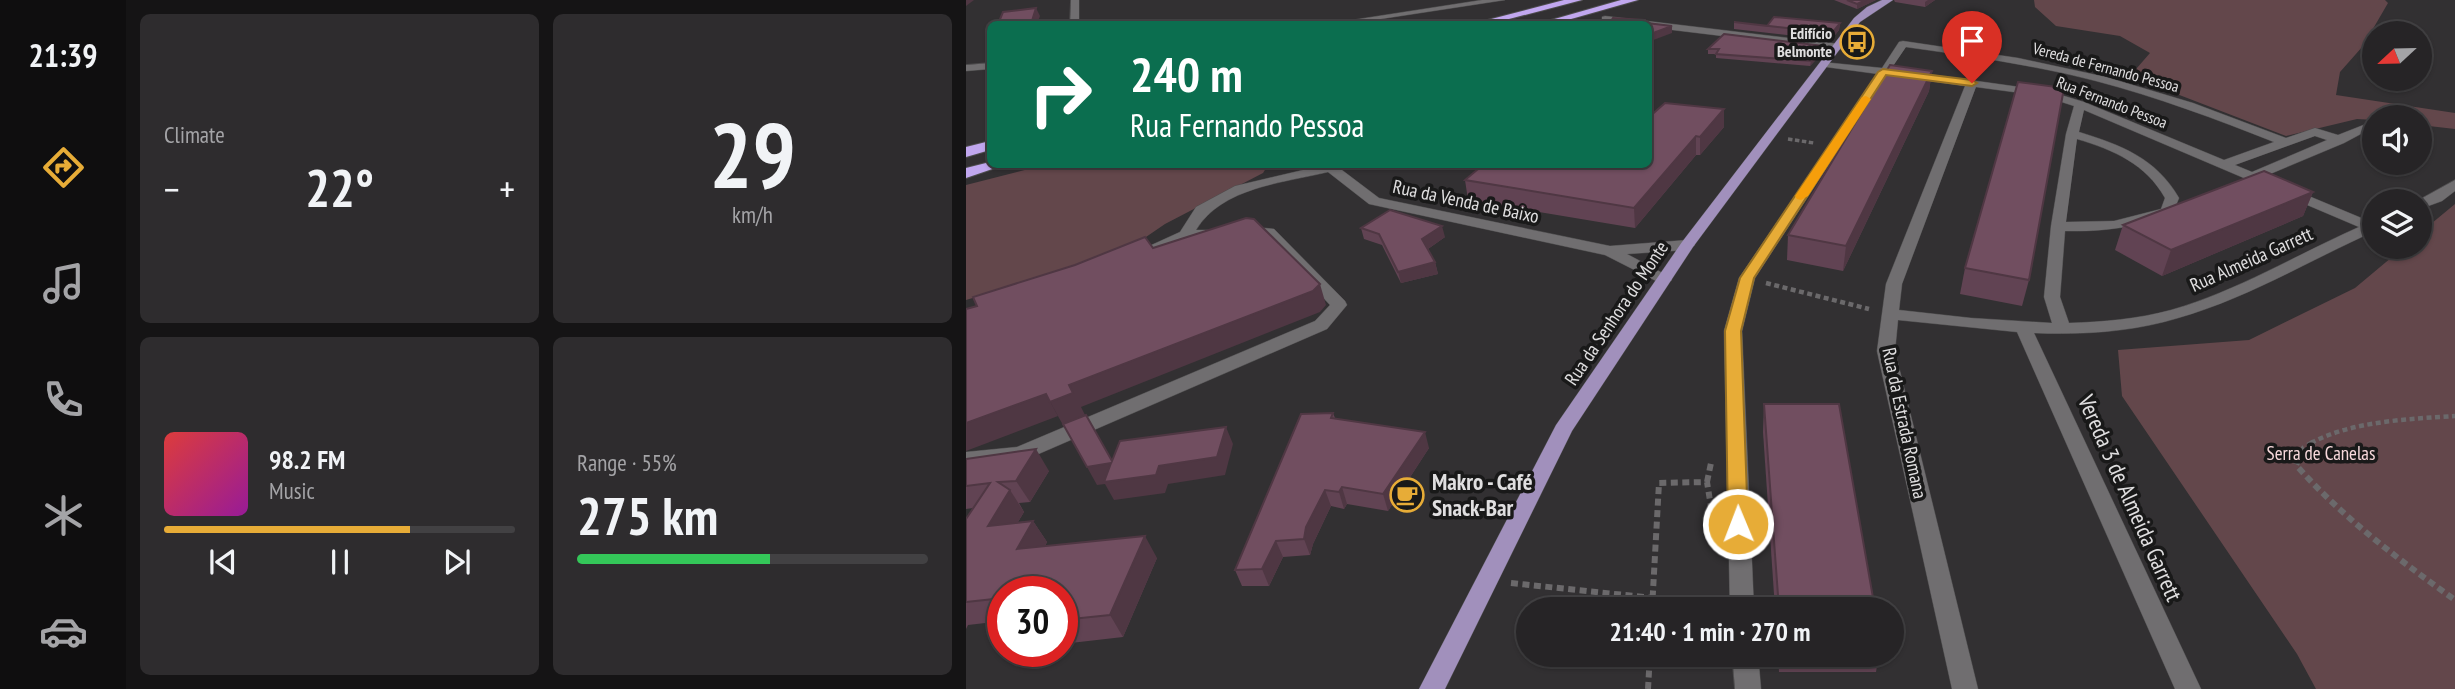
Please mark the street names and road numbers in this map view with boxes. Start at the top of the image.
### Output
street label: Vereda de Fernando Pessoa [2030,38,2181,96]
street label: Rua Fernando Pessoa [2054,72,2170,132]
street label: Rua da Venda de Baixo [1391,174,1541,228]
street label: Rua Almeida Garrett [2186,221,2317,297]
street label: Rua da Senhora do Monte [1559,236,1673,390]
street label: Rua da Estrada Romana [1877,345,1933,501]
street label: Vereda 3 de Almeida Garrett [2071,389,2189,606]

